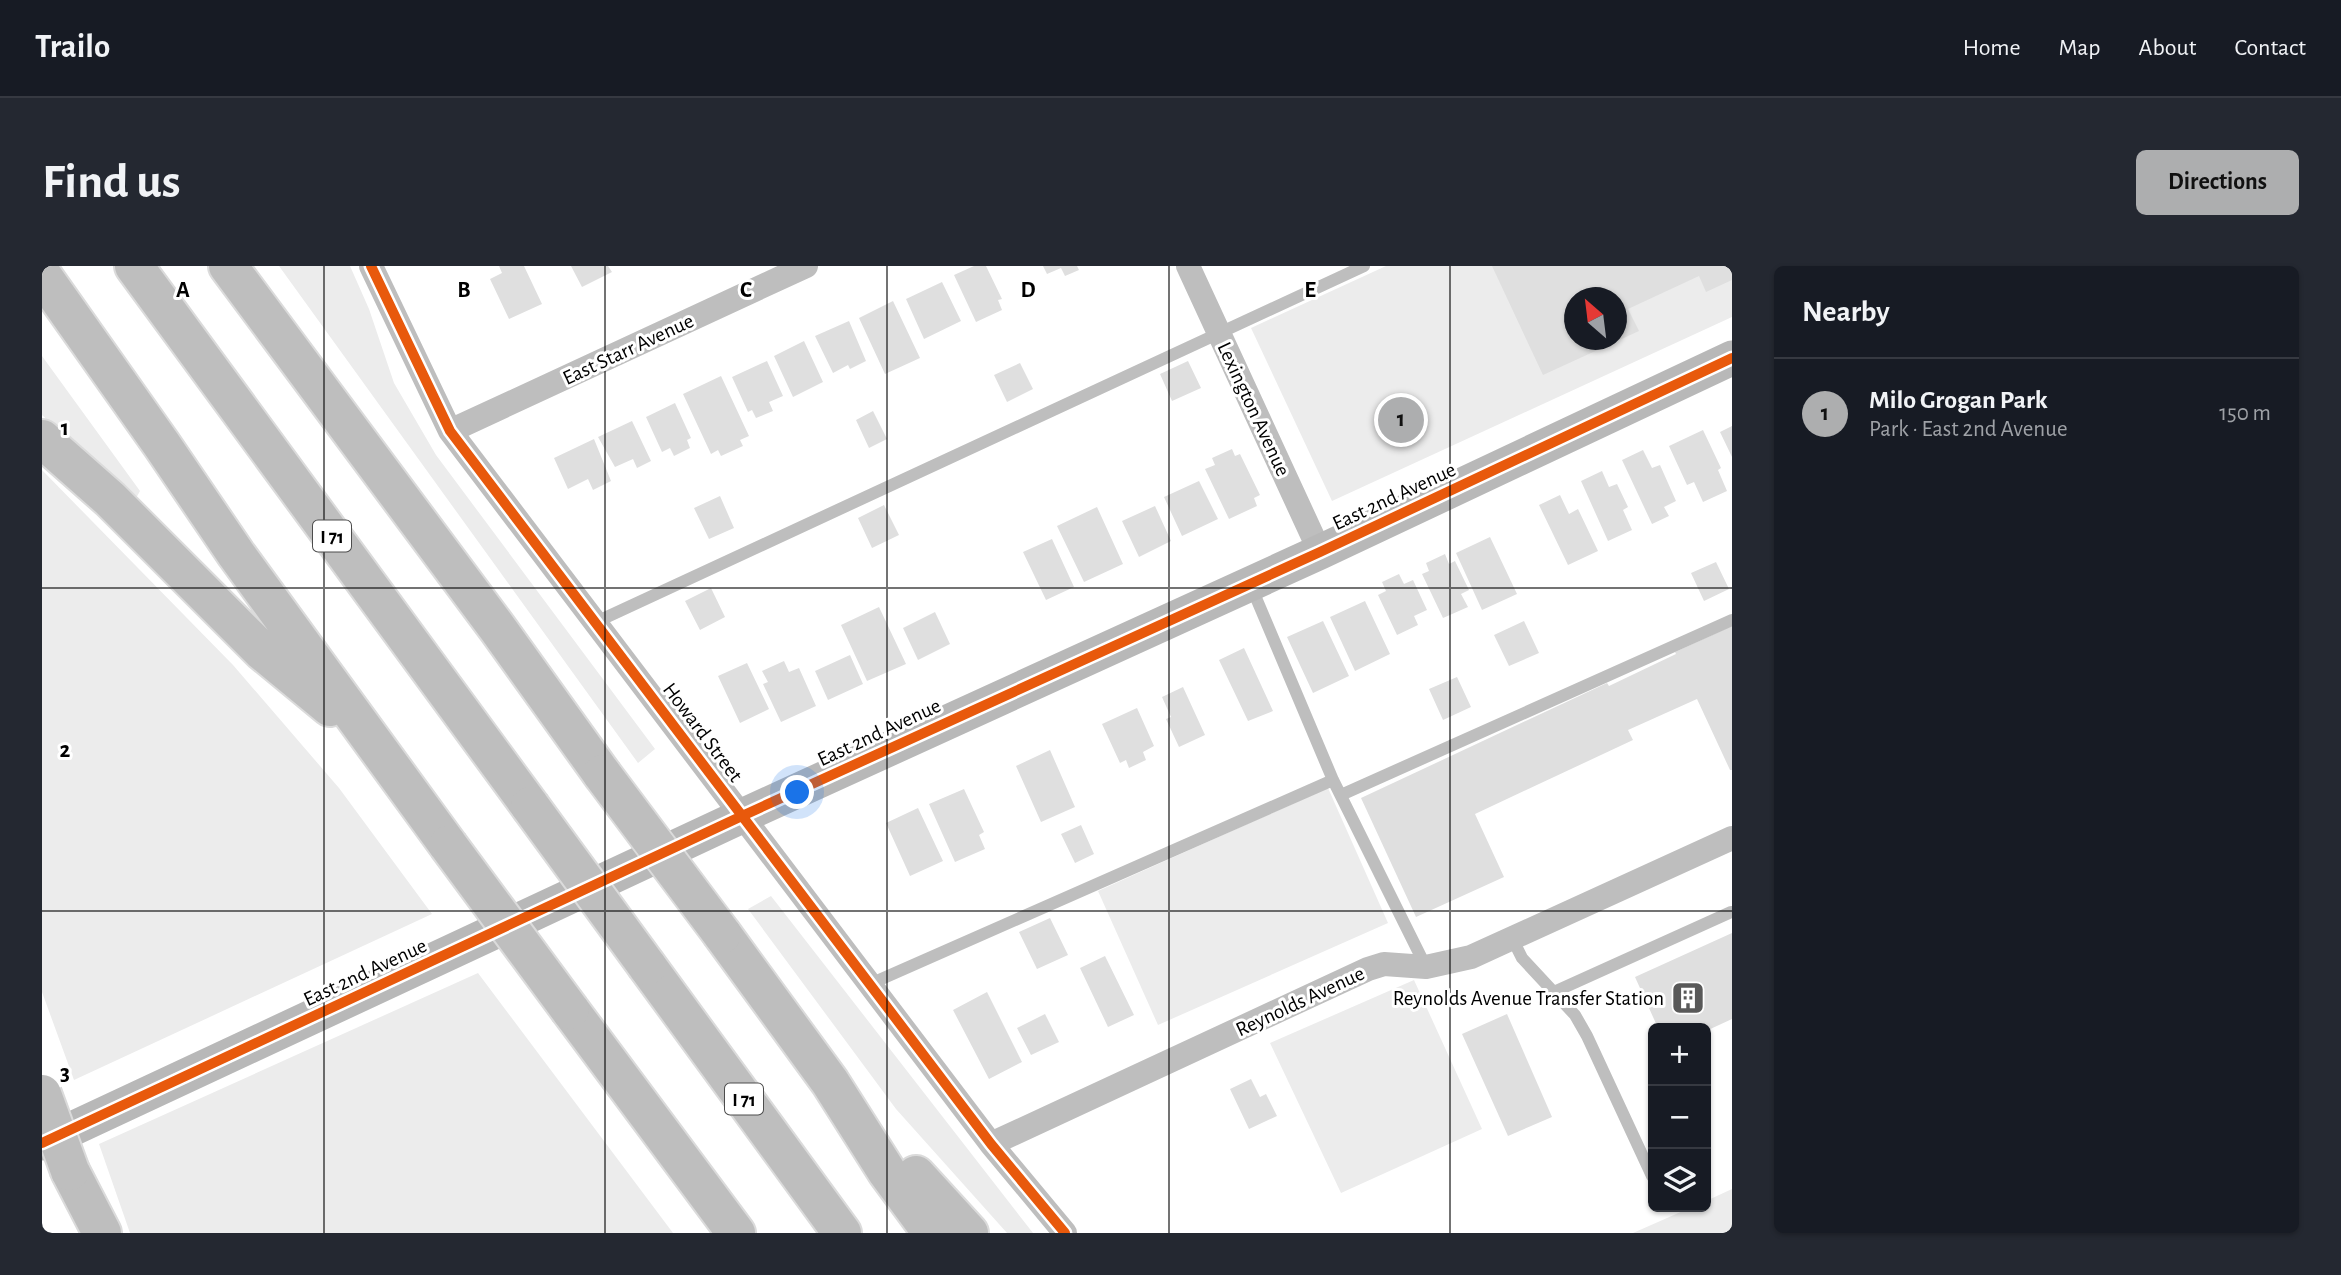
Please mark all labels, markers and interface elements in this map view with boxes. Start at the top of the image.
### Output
text: Trailo [35,31,110,64]
text: Home [1963,36,2021,60]
text: Map [2059,36,2101,60]
text: About [2139,36,2196,60]
text: Contact [2234,36,2306,60]
button: Directions [2136,150,2299,215]
text: Find us [42,158,181,207]
text: A [176,279,190,302]
text: B [457,279,471,302]
text: C [740,279,752,302]
text: D [1020,279,1036,302]
text: E [1304,279,1316,302]
north arrow [1564,287,1627,350]
text: Nearby [1802,297,1890,327]
street label: East Starr Avenue [560,310,697,389]
street label: Lexington Avenue [1213,339,1294,480]
text: Milo Grogan Park [1869,387,2048,413]
pin: 1 [1378,394,1424,446]
text: 1 [1821,402,1829,425]
text: 150 m [2219,402,2271,425]
text: 1 [61,417,69,440]
text: Park · East 2nd Avenue [1869,418,2068,441]
street label: East 2nd Avenue [1329,459,1459,534]
road number: I 71 [313,520,351,552]
street label: Howard Street [659,679,747,786]
street label: East 2nd Avenue [814,695,944,770]
text: 2 [60,739,71,762]
your location [780,775,814,809]
street label: East 2nd Avenue [300,935,430,1010]
street label: Reynolds Avenue [1233,963,1368,1040]
building icon: Reynolds Avenue Transfer Station [1669,979,1707,1017]
place label: Reynolds Avenue Transfer Station [1393,988,1664,1009]
map controls [1648,1023,1711,1212]
button: + [1648,1023,1711,1086]
text: 3 [60,1062,70,1085]
road number: I 71 [725,1084,763,1114]
button: − [1648,1086,1711,1149]
button: layers [1648,1149,1711,1212]

